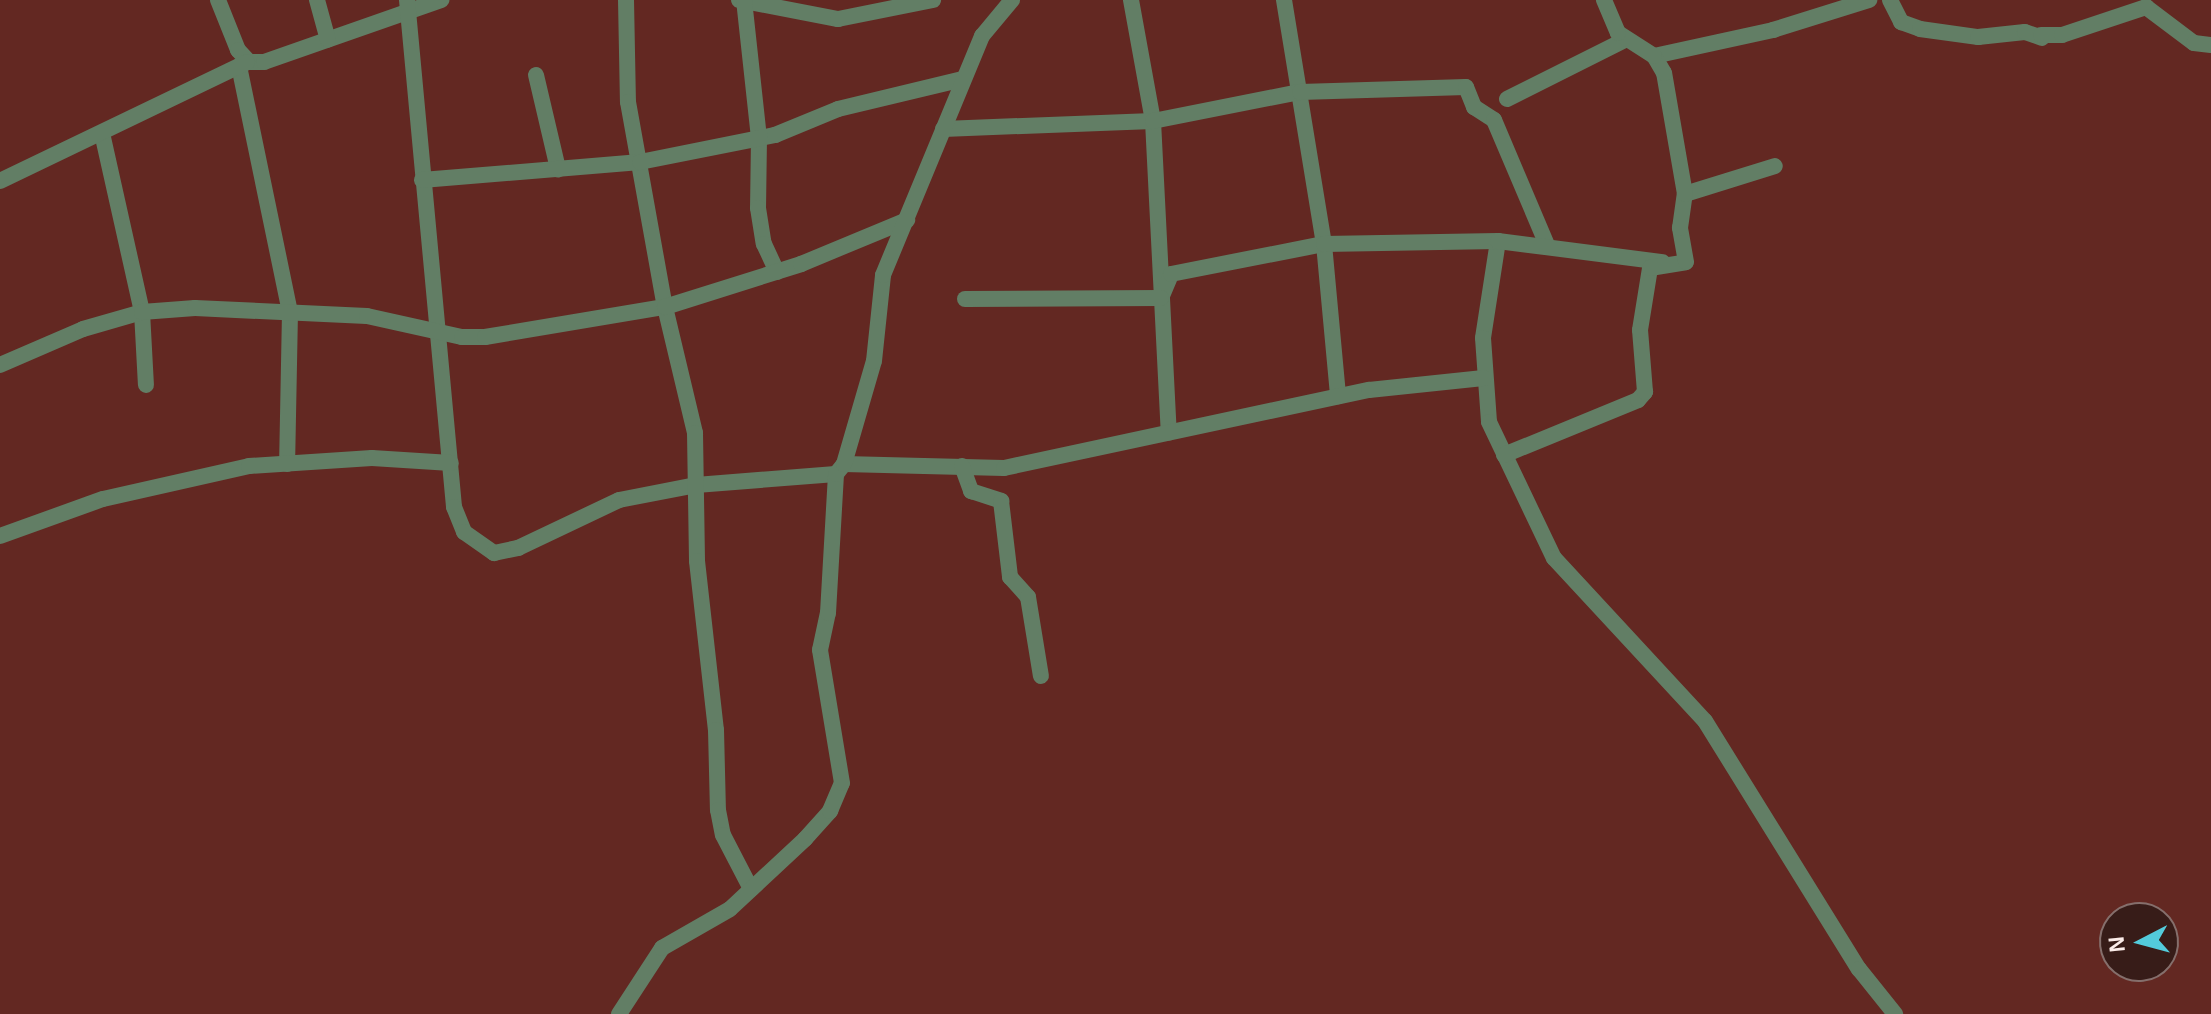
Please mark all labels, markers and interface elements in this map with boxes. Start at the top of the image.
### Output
north arrow [2099,902,2179,982]
text: N [2103,935,2130,954]

